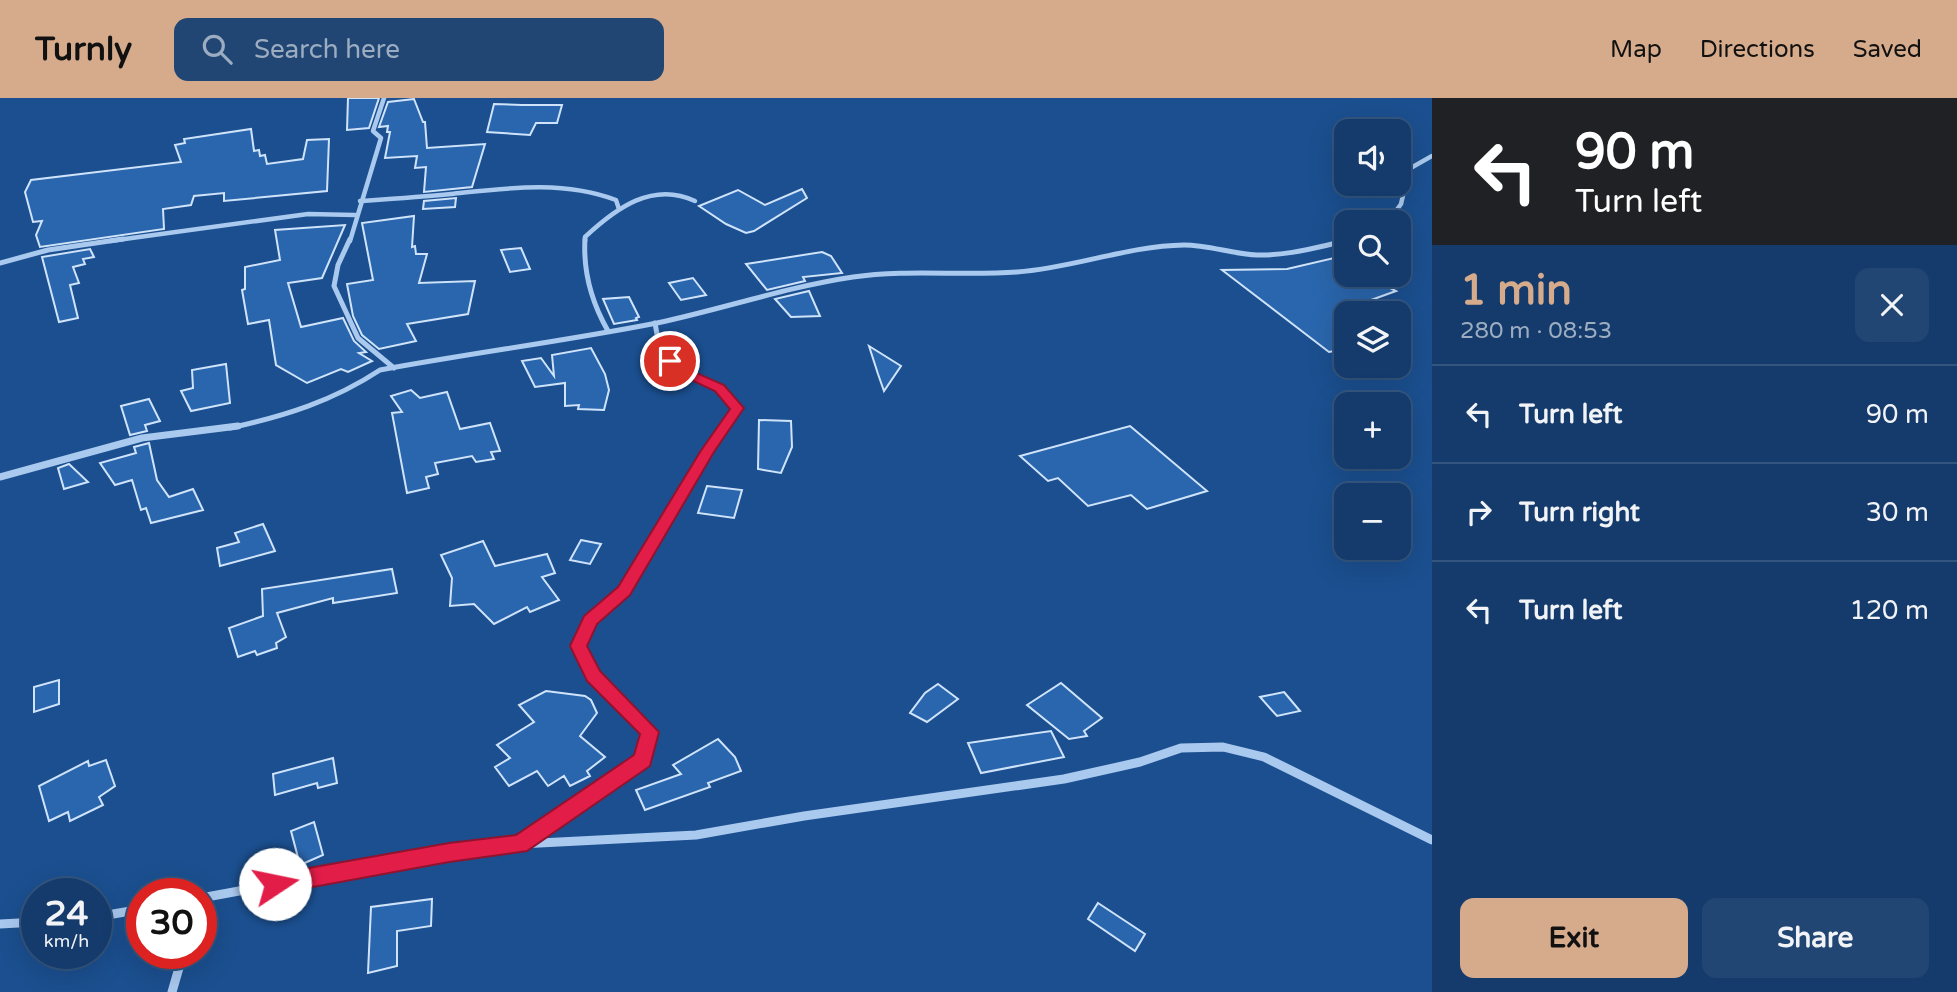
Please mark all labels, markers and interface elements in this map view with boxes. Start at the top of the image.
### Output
search box [174,18,664,81]
text: Turnly [35,30,132,69]
icon: search [198,30,236,68]
text: Search here [254,34,400,65]
text: Map [1610,35,1662,64]
text: Directions [1700,35,1815,64]
text: Saved [1853,35,1922,64]
map controls [1334,119,1411,560]
button: sound [1334,119,1411,196]
text: 90 m [1575,123,1694,182]
icon: left [1460,126,1551,217]
text: Turn left [1575,183,1702,221]
button: search [1334,210,1411,287]
text: 1 min [1460,265,1572,316]
button: close [1855,268,1929,342]
button: layers [1334,301,1411,378]
text: 280 m · 08:53 [1460,317,1612,345]
pin [640,331,700,391]
icon: arrive [651,342,689,380]
button: + [1334,392,1411,469]
icon: left [1460,395,1498,433]
text: Turn left [1519,399,1622,430]
text: 90 m [1866,399,1929,430]
button: − [1334,483,1411,560]
icon: right [1460,493,1498,531]
text: Turn right [1519,497,1640,528]
text: 30 m [1866,497,1929,528]
icon: left [1460,591,1498,629]
text: Turn left [1519,595,1622,626]
text: 120 m [1849,595,1929,626]
position arrow [238,847,312,921]
speed limit sign: 30 [126,878,217,969]
text: 24 [45,893,88,935]
button: Exit [1460,898,1688,978]
button: Share [1702,898,1929,978]
text: km/h [44,930,89,952]

